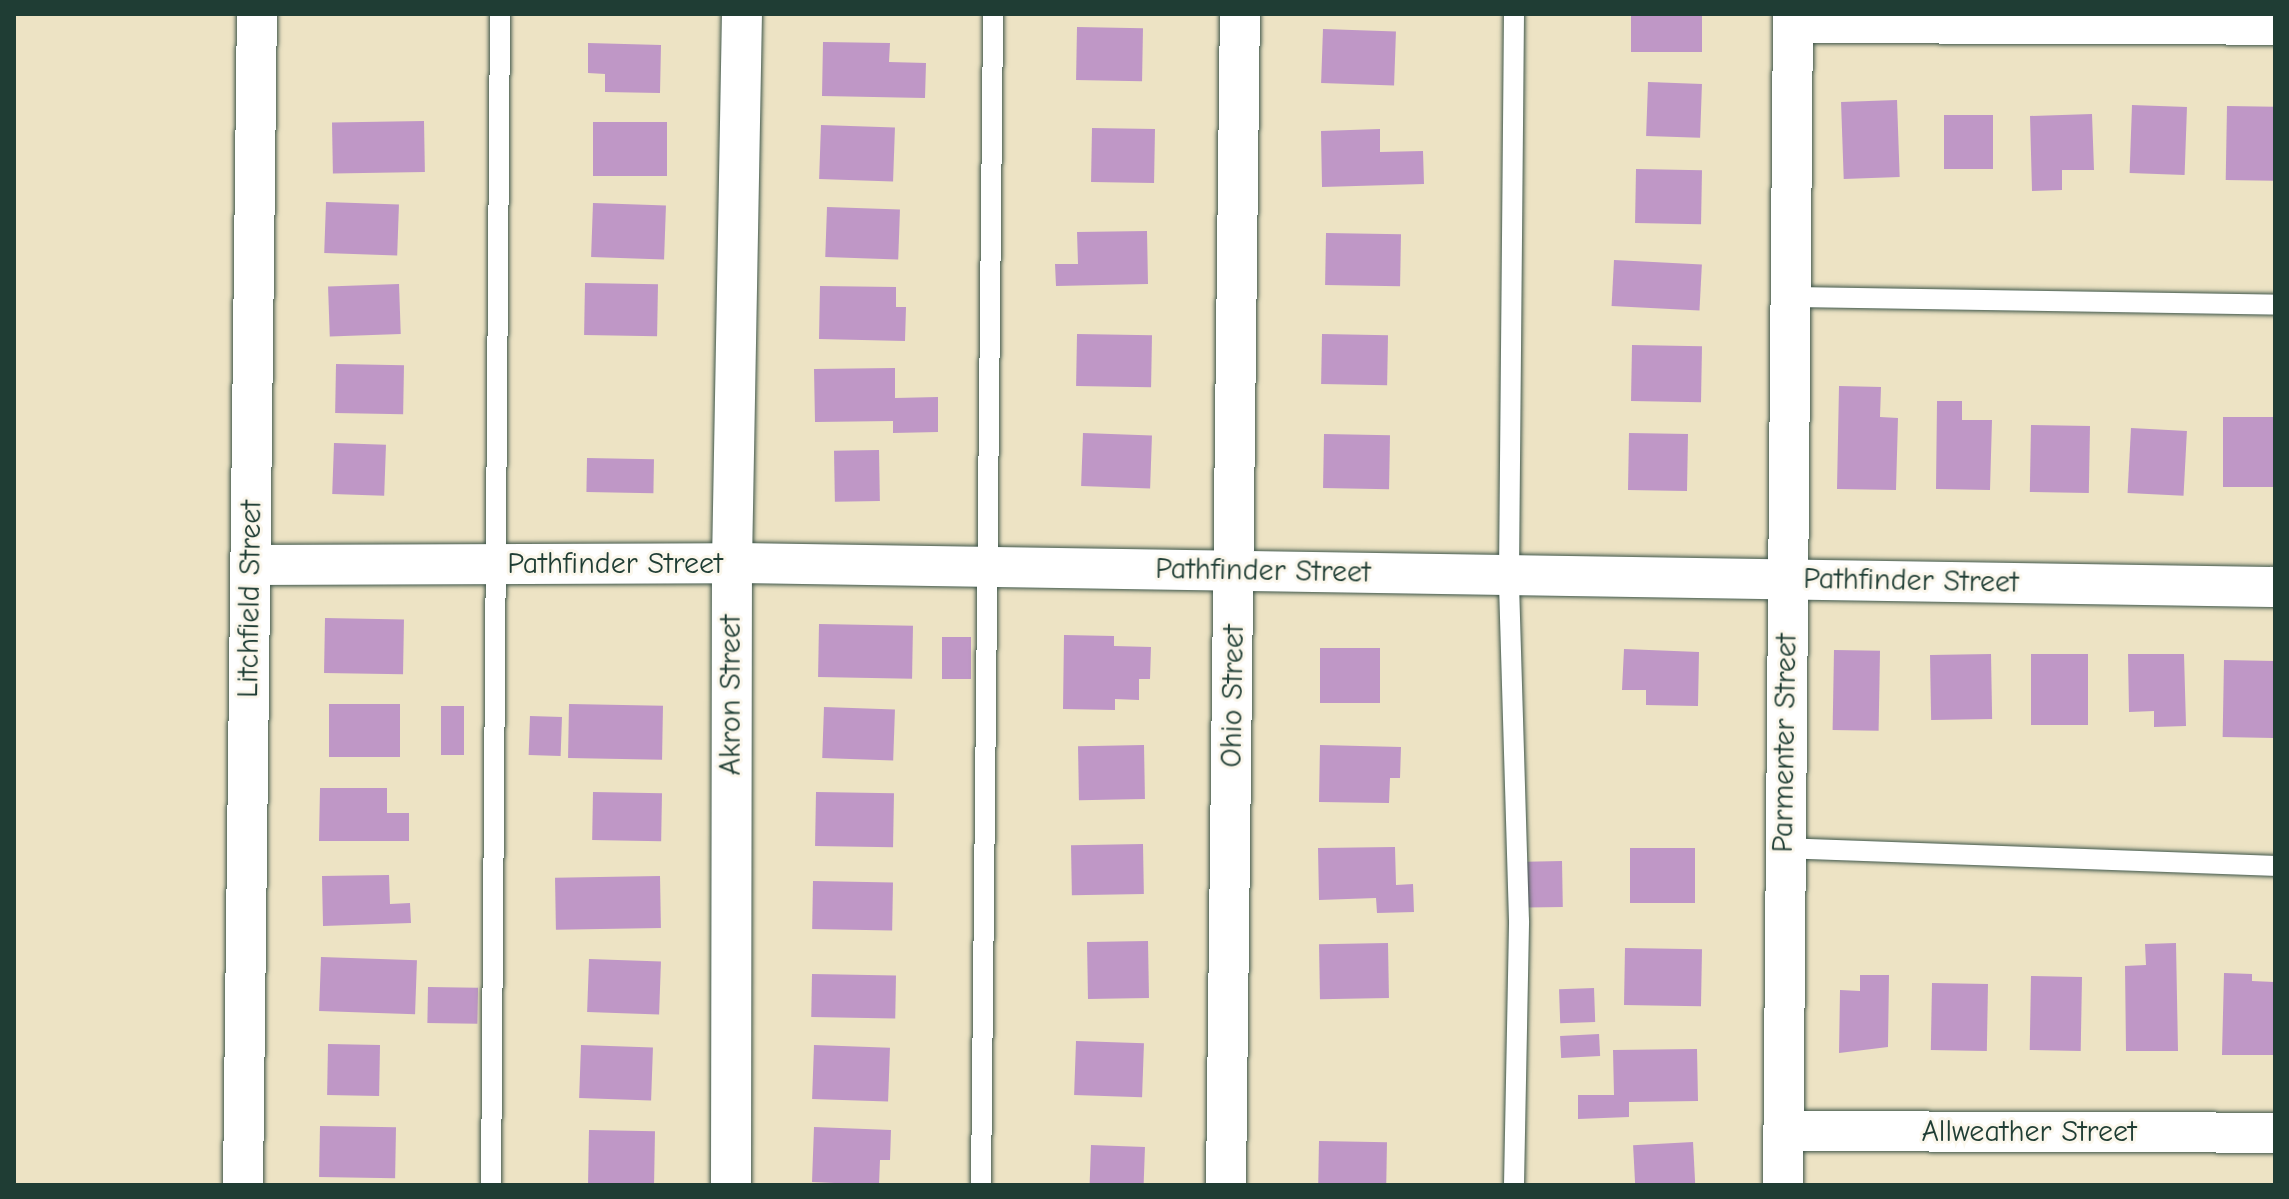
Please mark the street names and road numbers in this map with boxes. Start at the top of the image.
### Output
street label: Litchfield Street [230,500,270,698]
street label: Pathfinder Street [507,546,723,582]
street label: Pathfinder Street [1155,551,1371,591]
street label: Pathfinder Street [1803,561,2019,601]
street label: Akron Street [713,615,749,775]
street label: Ohio Street [1214,624,1252,768]
street label: Parmenter Street [1765,633,1805,853]
street label: Allweather Street [1921,1114,2137,1150]

